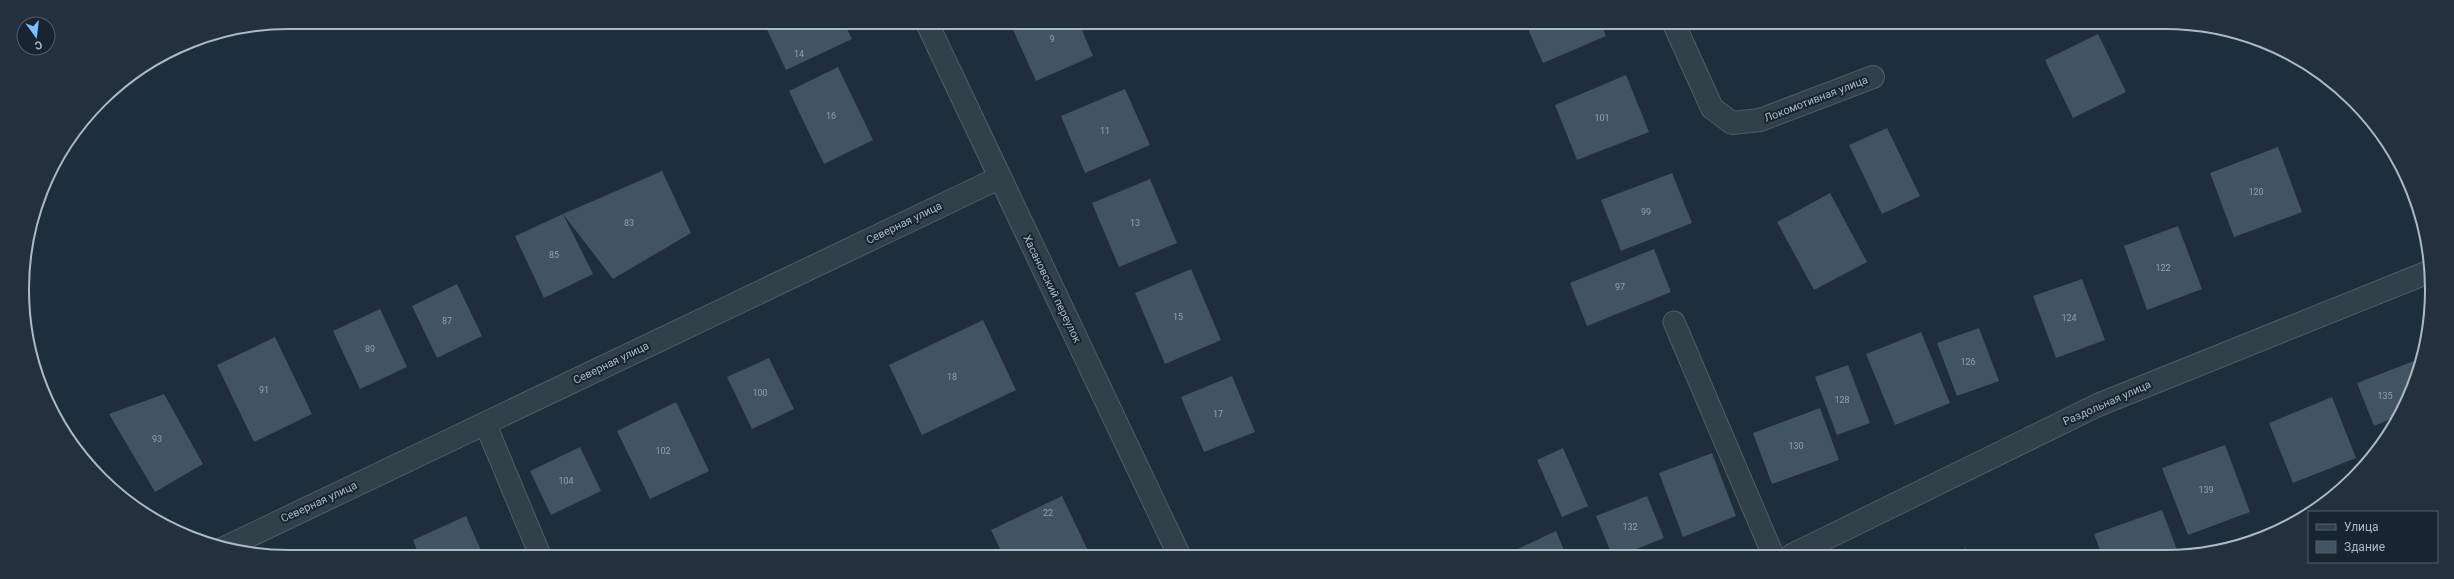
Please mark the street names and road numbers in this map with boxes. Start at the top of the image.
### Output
street label: Локомотивная улица [1762,73,1870,125]
street label: Северная улица [864,199,944,247]
street label: Хасановский переулок [1020,233,1084,345]
street label: Северная улица [571,339,651,387]
street label: Раздольная улица [2061,378,2153,428]
street label: Северная улица [279,479,359,525]

